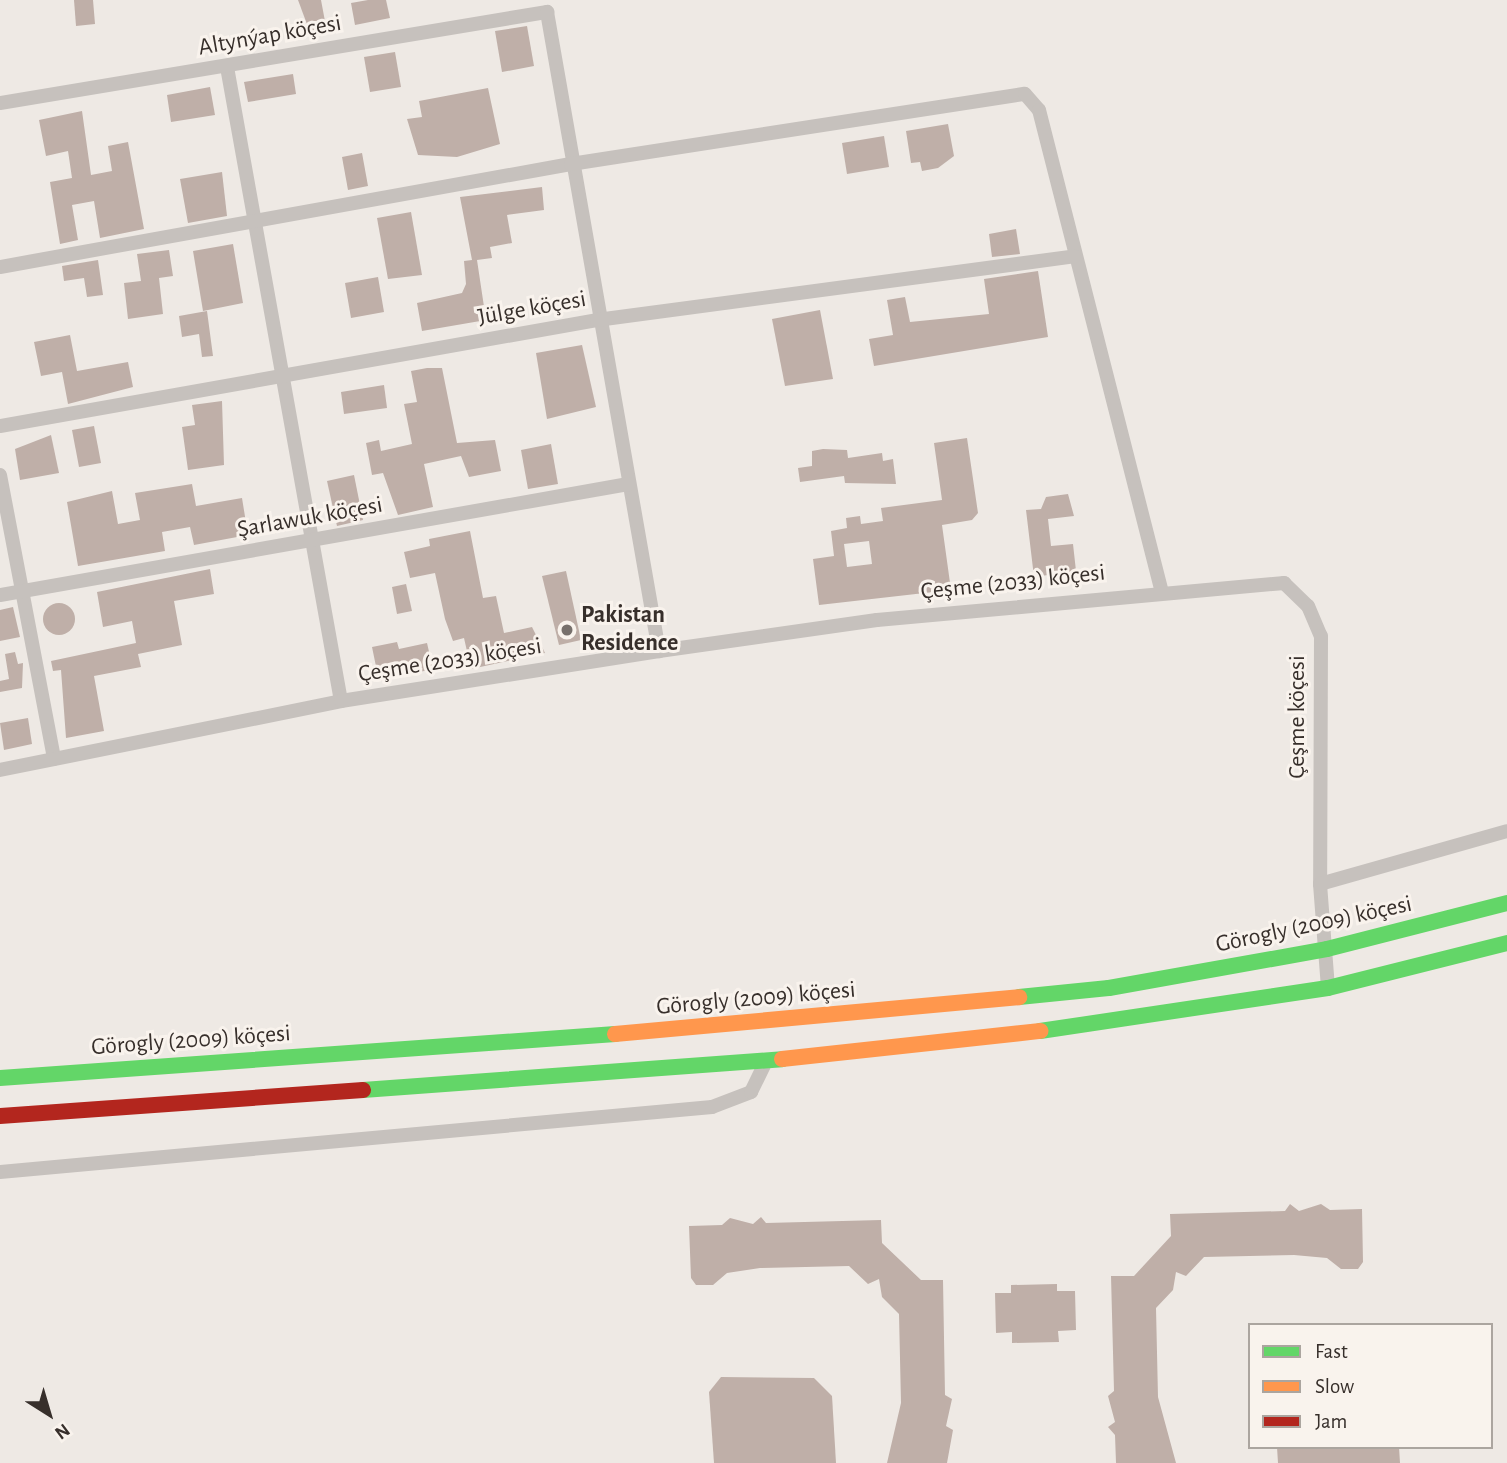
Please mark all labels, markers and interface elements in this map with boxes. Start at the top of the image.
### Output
street label: Altynýap köçesi [196,9,344,63]
street label: Jülge köçesi [476,285,588,333]
street label: Şarlawuk köçesi [235,491,385,545]
street label: Çeşme (2033) köçesi [919,559,1107,607]
place label: Pakistan Residence [581,602,678,658]
marker: Pakistan Residence [559,622,575,638]
street label: Çeşme (2033) köçesi [356,632,544,690]
street label: Çeşme köçesi [1284,655,1312,779]
street label: Görogly (2009) köçesi [1213,890,1415,960]
street label: Görogly (2009) köçesi [655,976,857,1022]
street label: Görogly (2009) köçesi [90,1020,292,1062]
legend [1248,1323,1493,1449]
text: Fast [1315,1341,1348,1362]
text: Slow [1315,1376,1354,1397]
north arrow [14,1379,84,1449]
text: Jam [1315,1411,1347,1432]
text: N [51,1420,73,1443]

